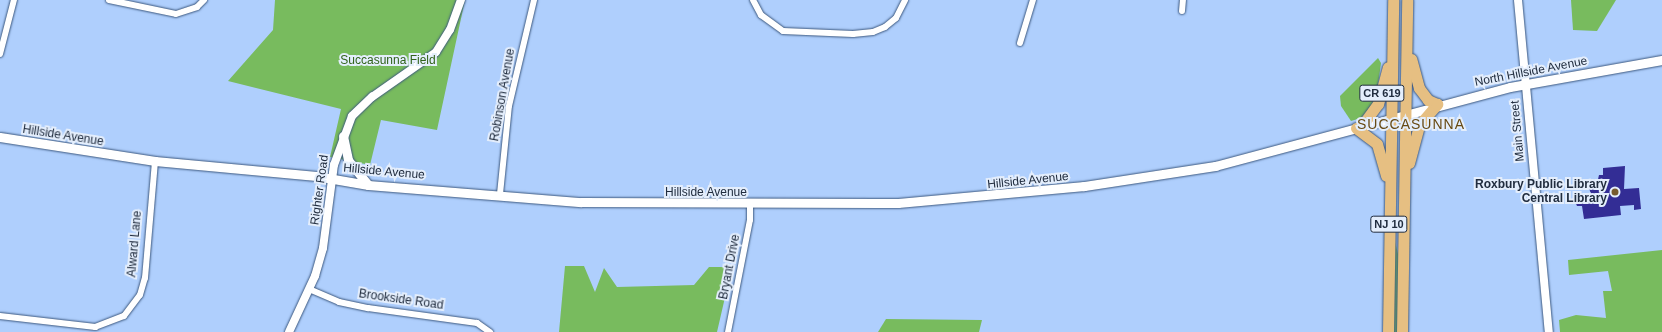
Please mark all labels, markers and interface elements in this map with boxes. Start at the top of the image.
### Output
street label: Robinson Avenue [488,47,518,143]
park label: Succasunna Field [340,54,436,68]
street label: North Hillside Avenue [1473,54,1589,90]
road number: CR 619 [1359,84,1405,102]
street label: Main Street [1508,100,1528,162]
district label: SUCCASUNNA [1357,116,1465,132]
street label: Hillside Avenue [21,122,105,150]
street label: Righter Road [308,154,332,226]
street label: Hillside Avenue [342,161,426,183]
street label: Hillside Avenue [986,170,1070,192]
place label: Roxbury Public Library Central Library [1475,178,1607,206]
street label: Hillside Avenue [665,186,747,200]
marker: Roxbury Public Library Central Library [1610,187,1620,197]
street label: Alward Lane [125,210,145,278]
road number: NJ 10 [1370,215,1408,233]
street label: Bryant Drive [717,233,743,301]
street label: Brookside Road [358,287,444,313]

